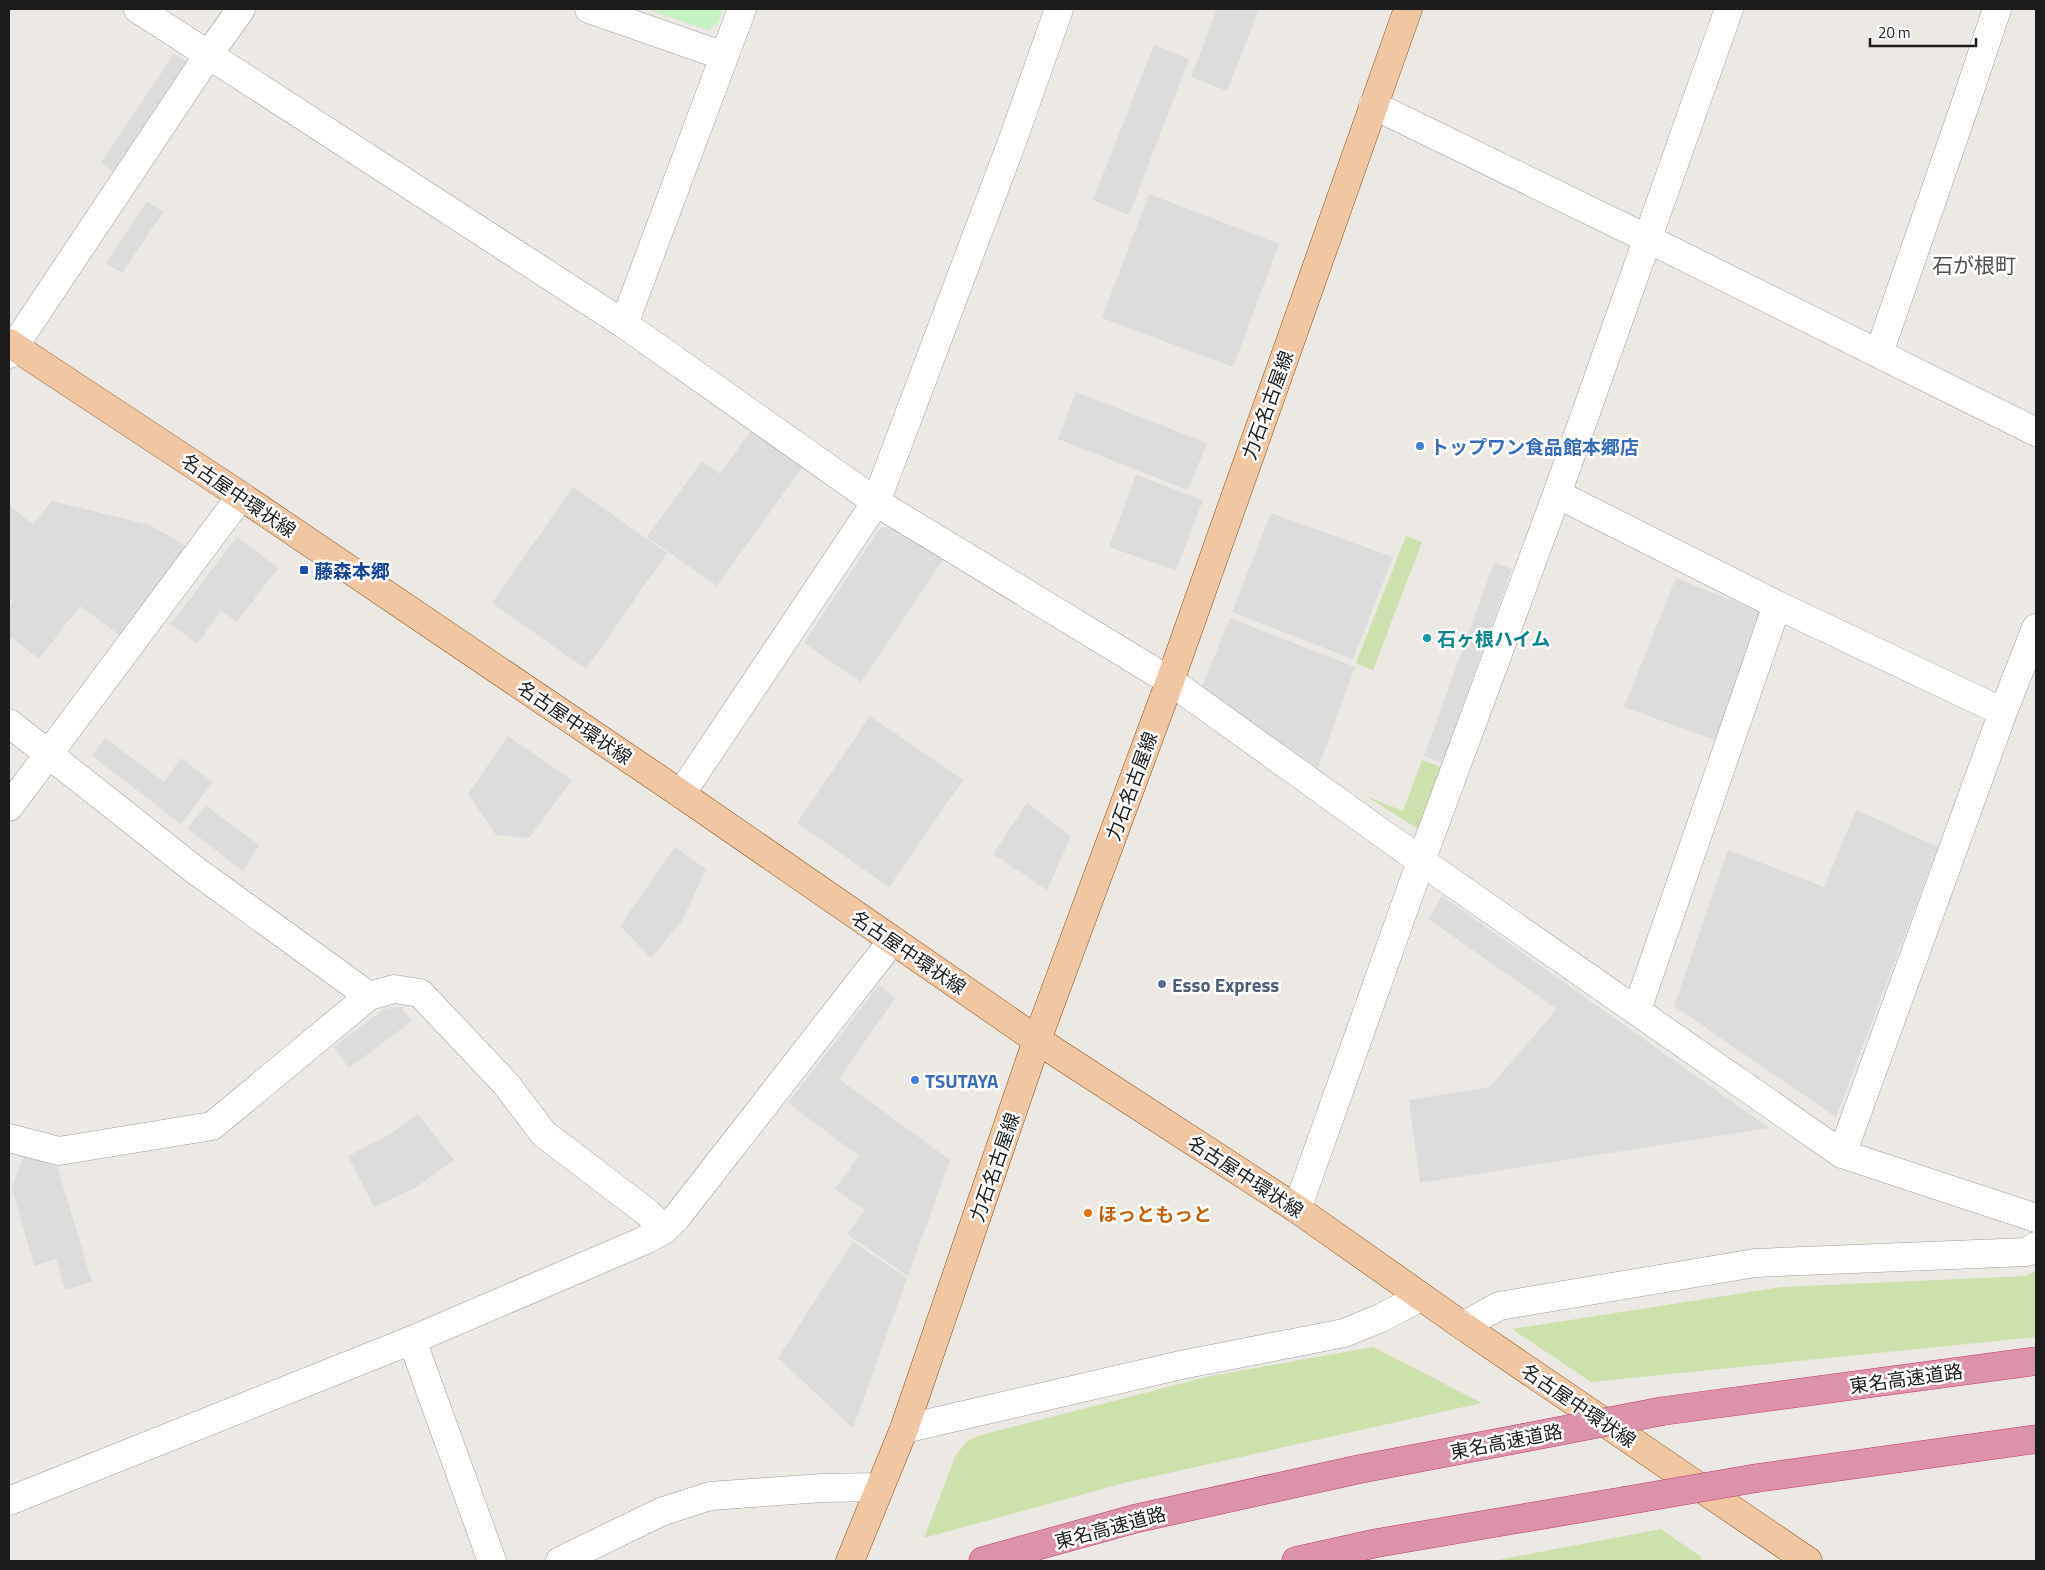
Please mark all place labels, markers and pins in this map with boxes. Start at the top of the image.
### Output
place label: トップワン食品館本郷店 [1430,432,1639,461]
marker: トップワン食品館本郷店 [1414,440,1426,452]
place label: 藤森本郷 [314,556,390,585]
marker: 藤森本郷 [298,564,310,576]
place label: 石ヶ根ハイム [1437,624,1550,653]
marker: 石ヶ根ハイム [1421,632,1433,644]
place label: Esso Express [1172,970,1279,999]
marker: Esso Express [1156,978,1168,990]
place label: TSUTAYA [925,1066,999,1095]
marker: TSUTAYA [909,1074,921,1086]
place label: ほっともっと [1098,1199,1212,1228]
marker: ほっともっと [1082,1207,1094,1219]

